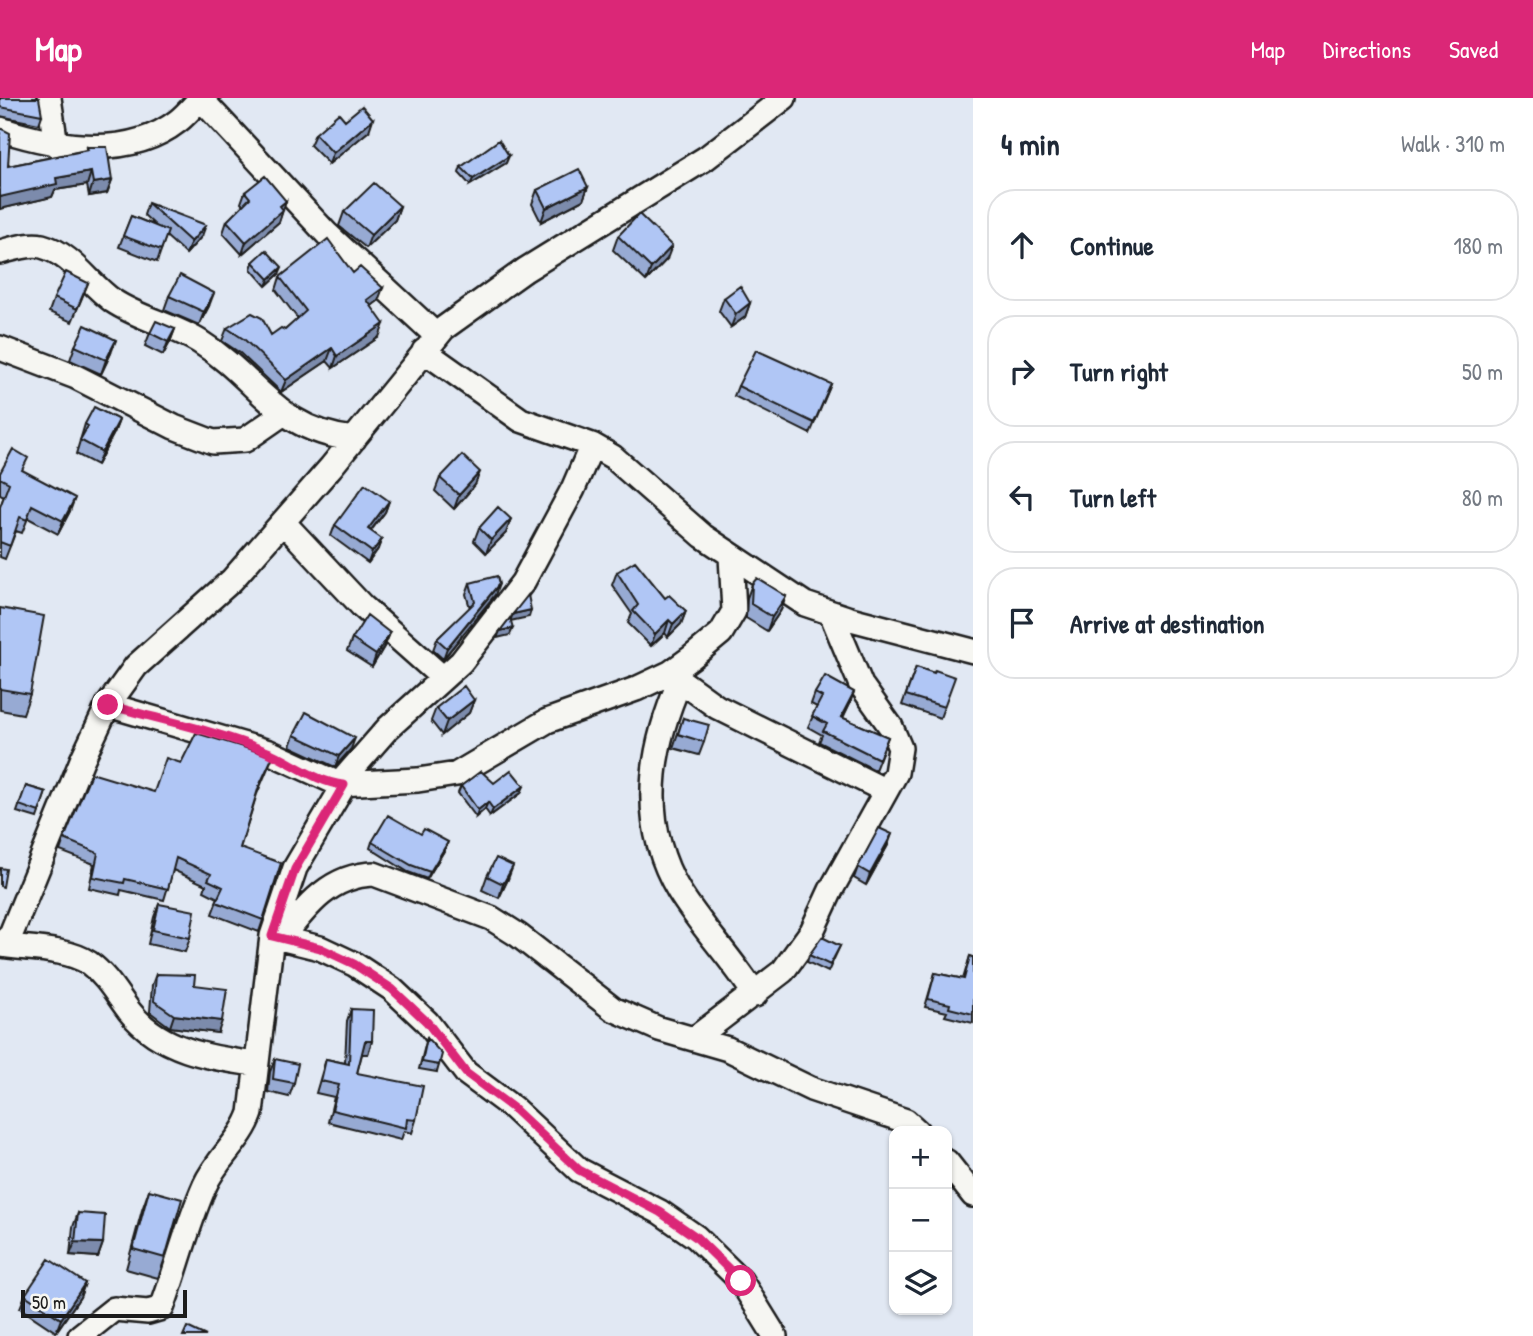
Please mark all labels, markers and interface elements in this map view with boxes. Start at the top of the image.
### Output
text: Map [35,27,82,71]
text: Map [1251,33,1285,65]
text: Directions [1323,33,1411,65]
text: Saved [1449,33,1498,65]
text: 4 min [1001,124,1060,164]
text: Walk · 310 m [1401,128,1505,159]
icon: ahead [1003,226,1041,264]
text: Continue [1070,228,1154,263]
text: 180 m [1453,230,1503,261]
icon: right [1003,352,1041,390]
text: Turn right [1070,354,1168,389]
text: 50 m [1462,356,1503,387]
icon: left [1003,478,1041,516]
text: Turn left [1070,480,1156,515]
text: 80 m [1462,482,1503,513]
icon: arrive [1003,604,1041,642]
text: Arrive at destination [1070,606,1265,641]
route end [92,689,123,720]
map controls [889,1126,952,1315]
button: + [889,1126,952,1189]
button: − [889,1189,952,1252]
button: layers [889,1252,952,1315]
route start [725,1265,756,1296]
scale bar [21,1287,187,1319]
text: 50 m [32,1289,66,1315]

